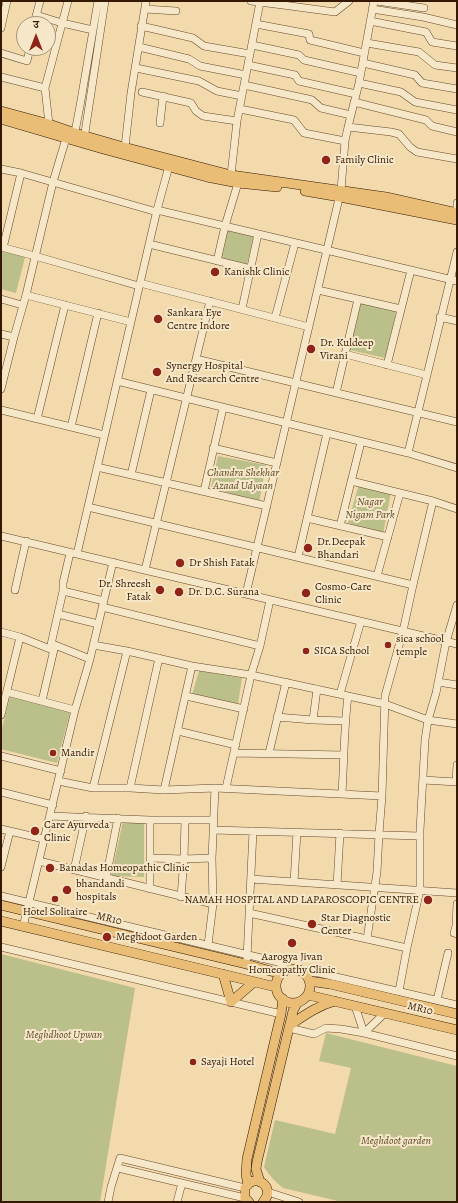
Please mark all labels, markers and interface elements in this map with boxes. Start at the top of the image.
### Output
north arrow [16,16,56,56]
text: उ [33,17,39,32]
place label: Family Clinic [335,153,394,167]
marker: Family Clinic [320,154,332,166]
place label: Kanishk Clinic [224,265,289,279]
marker: Kanishk Clinic [209,266,221,278]
place label: Sankara Eye Centre Indore [167,306,230,332]
marker: Sankara Eye Centre Indore [152,313,164,325]
place label: Dr. Kuldeep Virani [320,336,373,362]
marker: Dr. Kuldeep Virani [305,343,317,355]
place label: Synergy Hospital And Research Centre [166,359,259,385]
marker: Synergy Hospital And Research Centre [151,366,163,378]
park label: Chandra Shekhar Azaad Udyaan [207,466,279,492]
park label: Nagar Nigam Park [345,495,395,521]
place label: Dr.Deepak Bhandari [317,535,365,561]
marker: Dr.Deepak Bhandari [302,542,314,554]
place label: Dr Shish Fatak [189,556,255,570]
marker: Dr Shish Fatak [174,557,186,569]
place label: Dr. Shreesh Fatak [99,577,151,603]
place label: Cosmo-Care Clinic [315,580,371,606]
marker: Dr. Shreesh Fatak [154,584,166,596]
place label: Dr. D.C. Surana [188,585,259,599]
marker: Dr. D.C. Surana [173,586,185,598]
marker: Cosmo-Care Clinic [300,587,312,599]
place label: sica school temple [396,632,444,658]
marker: sica school temple [383,640,393,650]
place label: SICA School [314,644,369,658]
marker: SICA School [301,646,311,656]
place label: Mandir [61,746,95,760]
marker: Mandir [48,748,58,758]
place label: Care Ayurveda Clinic [44,818,109,844]
marker: Care Ayurveda Clinic [29,825,41,837]
place label: Banadas Homeopathic Clinic [59,861,189,875]
marker: Banadas Homeopathic Clinic [44,862,56,874]
place label: bhandandi hospitals [76,877,125,903]
marker: bhandandi hospitals [61,884,73,896]
place label: NAMAH HOSPITAL AND LAPAROSCOPIC CENTRE [185,893,419,907]
marker: Hotel Solitaire [50,894,60,904]
marker: NAMAH HOSPITAL AND LAPAROSCOPIC CENTRE [422,894,434,906]
place label: Hotel Solitaire [23,905,87,919]
street label: MR10 [95,910,123,928]
place label: Star Diagnostic Center [321,911,391,937]
marker: Star Diagnostic Center [306,918,318,930]
place label: Meghdoot Garden [116,930,197,944]
marker: Meghdoot Garden [101,931,113,943]
marker: Aarogya Jivan Homeopathy Clinic [286,937,298,949]
place label: Aarogya Jivan Homeopathy Clinic [249,950,335,976]
street label: MR10 [406,1000,434,1018]
park label: Meghdhoot Upwan [26,1028,102,1042]
place label: Sayaji Hotel [201,1055,254,1069]
marker: Sayaji Hotel [188,1057,198,1067]
park label: Meghdoot garden [361,1134,431,1148]

